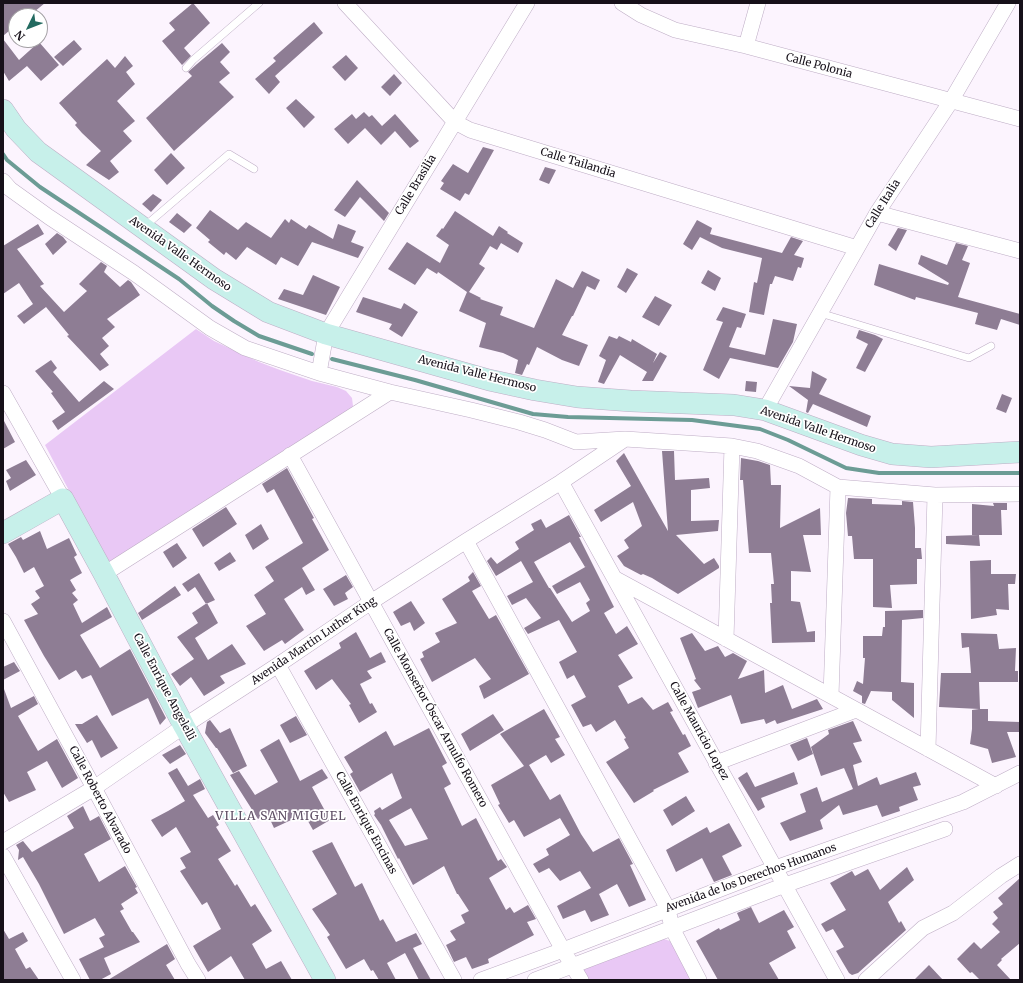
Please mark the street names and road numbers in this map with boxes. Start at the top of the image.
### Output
street label: Calle Polonia [784,51,854,81]
street label: Calle Tailandia [539,145,617,181]
street label: Calle Brasilia [393,152,439,218]
street label: Calle Italia [863,177,903,231]
street label: Avenida Valle Hermoso [127,214,233,294]
street label: Avenida Valle Hermoso [417,353,537,395]
street label: Avenida Valle Hermoso [758,404,878,456]
street label: Avenida Martin Luther King [249,594,379,688]
street label: Calle Monseñor Óscar Arnulfo Romero [380,626,490,810]
street label: Calle Enrique Angelelli [130,631,198,743]
street label: Calle Mauricio Lopez [666,679,732,783]
street label: Calle Roberto Alvarado [66,744,134,856]
street label: Calle Enrique Encinas [332,770,400,876]
street label: Avenida de los Derechos Humanos [664,841,838,915]

